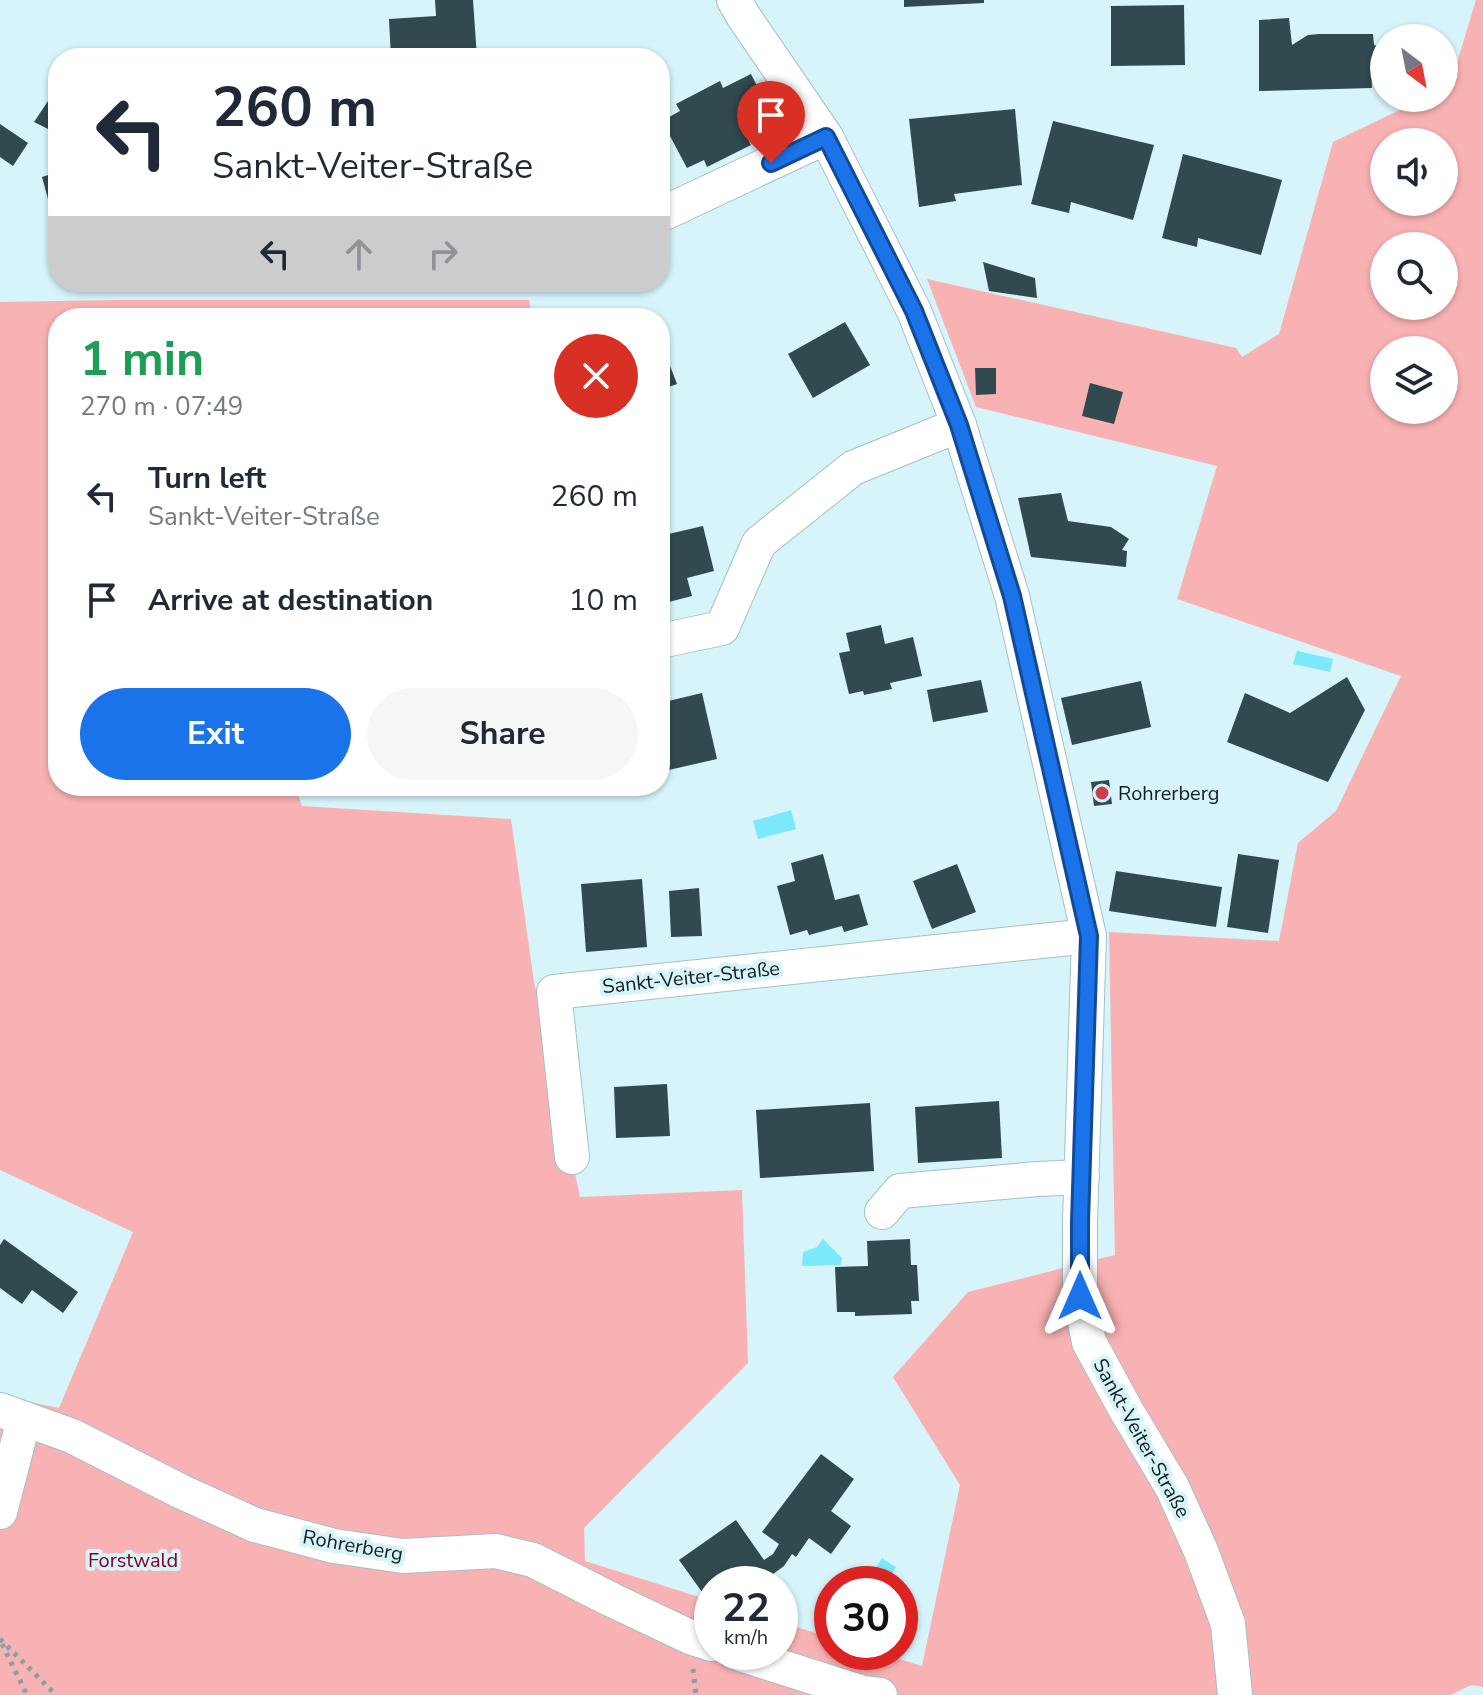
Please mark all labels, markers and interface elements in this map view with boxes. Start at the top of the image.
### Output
north arrow [1370,24,1458,112]
map controls [1370,24,1458,424]
text: 260 m [212,69,377,146]
icon: left [80,80,184,184]
pin [737,81,805,163]
icon: arrive [749,93,793,137]
button: sound [1370,128,1458,216]
text: Sankt-Veiter-Straße [212,142,533,191]
icon: left [253,232,297,276]
icon: ahead [337,232,381,276]
icon: right [421,232,465,276]
button: search [1370,232,1458,320]
text: 1 min [80,326,204,392]
button: close [554,334,638,418]
button: layers [1370,336,1458,424]
text: 270 m · 07:49 [80,389,243,424]
text: Turn left [148,458,266,499]
icon: left [80,474,124,518]
text: 260 m [551,476,638,517]
text: Sankt-Veiter-Straße [148,499,380,534]
icon: arrive [80,578,124,622]
text: Arrive at destination [148,580,433,621]
text: 10 m [569,580,638,621]
button: Exit [80,688,351,780]
button: Share [367,688,638,780]
place label: Rohrerberg [1118,780,1220,807]
marker: Rohrerberg [1093,784,1111,802]
street label: Sankt-Veiter-Straße [601,955,781,1000]
position arrow [1038,1254,1122,1338]
street label: Sankt-Veiter-Straße [1087,1354,1197,1523]
street label: Rohrerberg [301,1523,405,1568]
park label: Forstwald [88,1547,178,1574]
speed limit sign: 30 [814,1566,918,1670]
text: 22 [722,1581,770,1635]
text: km/h [724,1624,768,1651]

